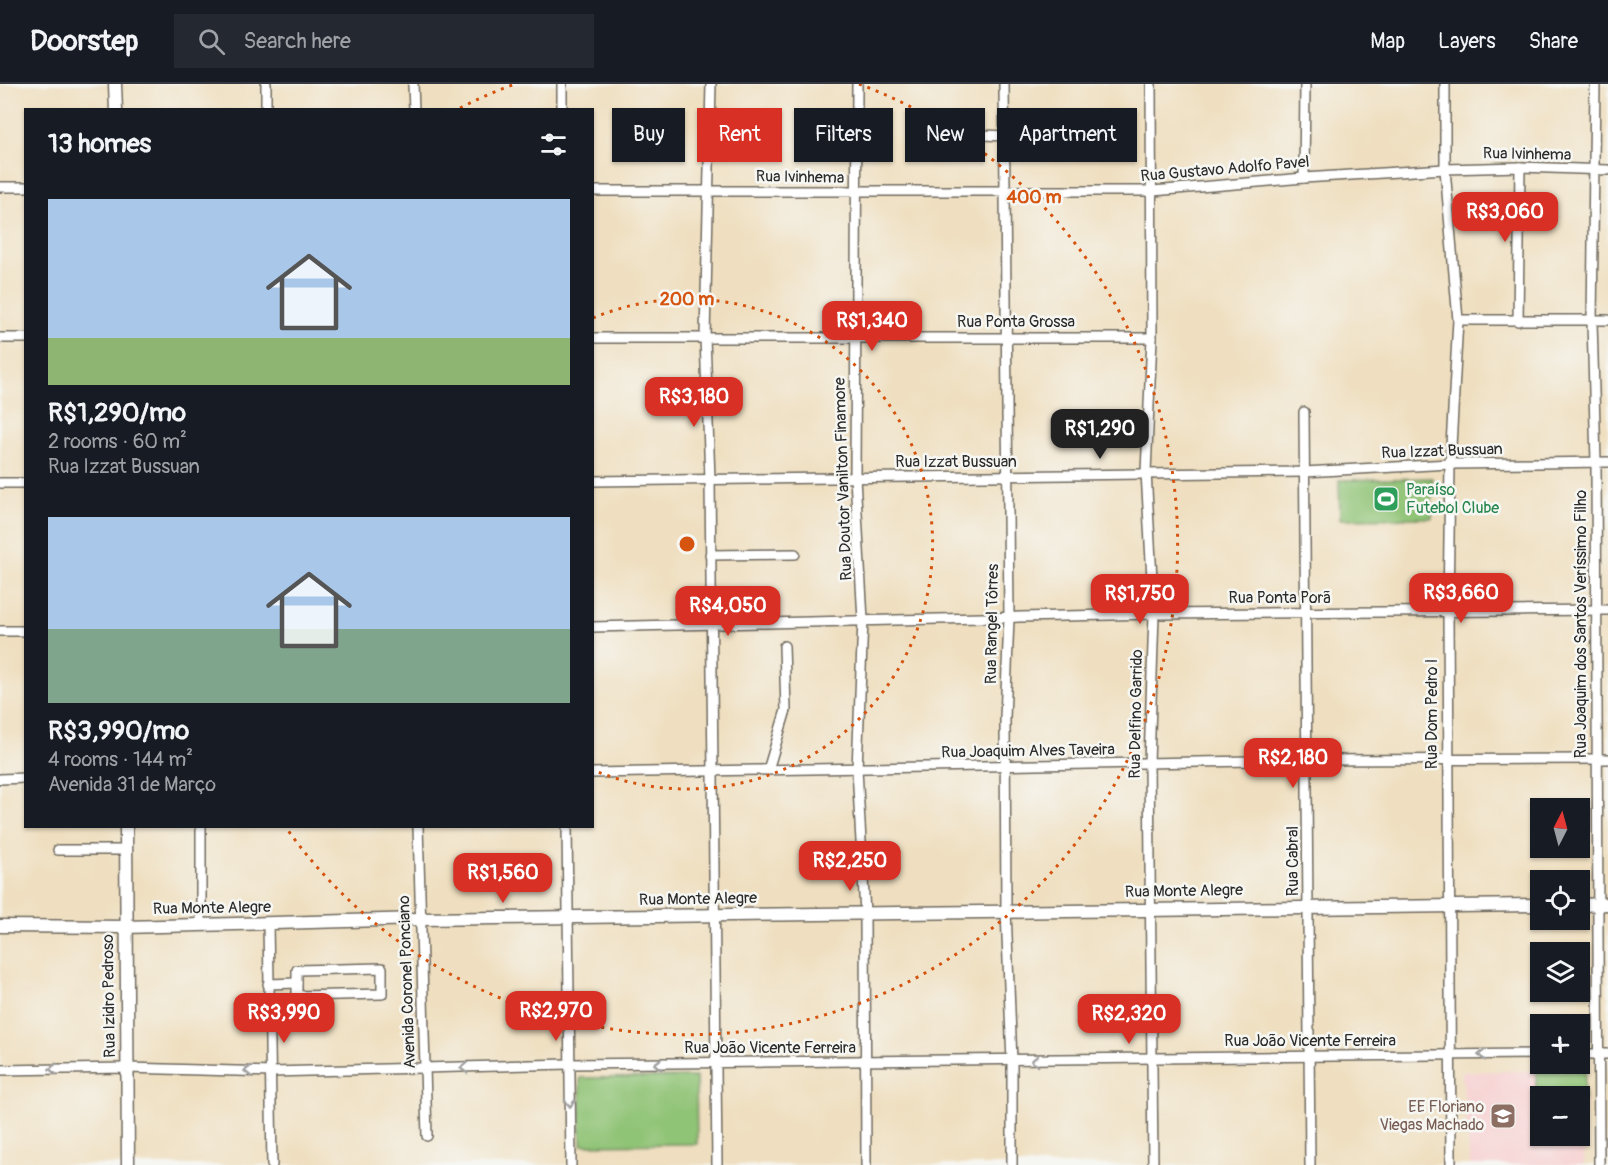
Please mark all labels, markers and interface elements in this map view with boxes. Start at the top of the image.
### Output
search box [174,14,594,68]
text: Doorstep [30,24,138,59]
icon: search [195,25,228,58]
text: Search here [243,27,351,55]
text: Map [1370,28,1405,55]
text: Layers [1438,28,1496,55]
text: Share [1529,28,1578,55]
chip: Buy [612,108,685,162]
chip: Rent [697,108,782,162]
chip: Filters [794,108,893,162]
chip: New [905,108,985,162]
chip: Apartment [997,108,1137,162]
text: 13 homes [48,128,151,160]
icon: filters [537,128,570,161]
street label: Rua Ivinhema [1483,143,1571,165]
street label: Rua Gustavo Adolfo Pavel [1140,152,1310,186]
street label: Rua Ivinhema [756,166,844,188]
text: 400 m [1007,186,1061,209]
pin: R$3,060 [1450,192,1560,243]
text: R$3,060 [1466,199,1544,224]
icon: home [255,238,363,346]
text: 200 m [660,288,714,311]
pin: R$1,340 [817,301,927,352]
text: R$1,340 [836,308,908,333]
street label: Rua Ponta Grossa [957,312,1075,332]
pin: R$3,180 [639,377,749,428]
street label: Rua Doutor Vanilton Finamore [829,377,857,581]
text: R$3,180 [659,384,729,409]
text: R$1,290/mo [48,397,186,429]
pin: R$1,290 [1045,409,1155,460]
text: R$1,290 [1065,416,1135,441]
text: 2 rooms · 60 m² [48,429,187,454]
street label: Rua Izzat Bussuan [1381,439,1503,463]
street label: Rua Izzat Bussuan [895,452,1017,472]
text: Rua Izzat Bussuan [48,454,200,479]
place label: Paraíso Futebol Clube [1406,480,1499,518]
sports icon: Paraíso Futebol Clube [1371,484,1401,514]
street label: Rua Joaquim dos Santos Veríssimo Filho [1571,489,1591,758]
centre of rings [677,534,697,554]
icon: home [255,556,363,664]
street label: Rua Rangel Tôrres [981,564,1003,684]
pin: R$3,660 [1406,573,1516,624]
pin: R$1,750 [1085,574,1195,625]
text: R$3,660 [1423,580,1499,605]
text: R$1,750 [1105,581,1175,606]
pin: R$4,050 [673,586,783,637]
street label: Rua Ponta Porã [1228,588,1332,608]
text: R$4,050 [689,593,767,618]
street label: Rua Delfino Garrido [1125,649,1147,779]
street label: Rua Dom Pedro I [1422,659,1442,769]
text: R$3,990/mo [48,715,189,747]
pin: R$2,180 [1238,738,1348,789]
street label: Rua Joaquim Alves Taveira [941,739,1115,763]
text: R$2,180 [1258,745,1328,770]
text: 4 rooms · 144 m² [48,747,193,772]
text: Avenida 31 de Março [48,772,216,797]
north arrow [1530,798,1590,858]
map controls [1530,798,1590,1146]
street label: Rua Cabral [1283,826,1303,896]
pin: R$2,250 [795,841,905,892]
text: R$2,250 [813,848,887,873]
pin: R$1,560 [448,853,558,904]
text: R$1,560 [467,860,539,885]
button: locate [1530,870,1590,930]
street label: Rua Monte Alegre [1125,880,1243,902]
street label: Rua Monte Alegre [639,888,757,910]
street label: Avenida Coronel Ponciano [394,895,420,1069]
street label: Rua Monte Alegre [153,897,271,919]
street label: Rua Izidro Pedroso [98,934,120,1058]
button: layers [1530,942,1590,1002]
pin: R$2,970 [501,991,611,1042]
pin: R$3,990 [229,993,339,1044]
pin: R$2,320 [1074,994,1184,1045]
text: R$2,970 [519,998,593,1023]
text: R$3,990 [248,1000,320,1025]
text: R$2,320 [1092,1001,1166,1026]
button: + [1530,1014,1590,1074]
street label: Rua João Vicente Ferreira [1224,1031,1396,1051]
street label: Rua João Vicente Ferreira [684,1038,856,1058]
one-way arrow [1478,1049,1487,1061]
one-way arrow [1031,1055,1040,1067]
one-way arrow [654,1058,663,1070]
one-way arrow [459,1061,468,1074]
one-way arrow [48,1063,57,1075]
one-way arrow [243,1065,252,1077]
button: − [1530,1086,1590,1146]
place label: EE Floriano Viegas Machado [1379,1097,1484,1135]
one-way arrow [564,1098,576,1107]
school or university icon: EE Floriano Viegas Machado [1488,1101,1518,1131]

